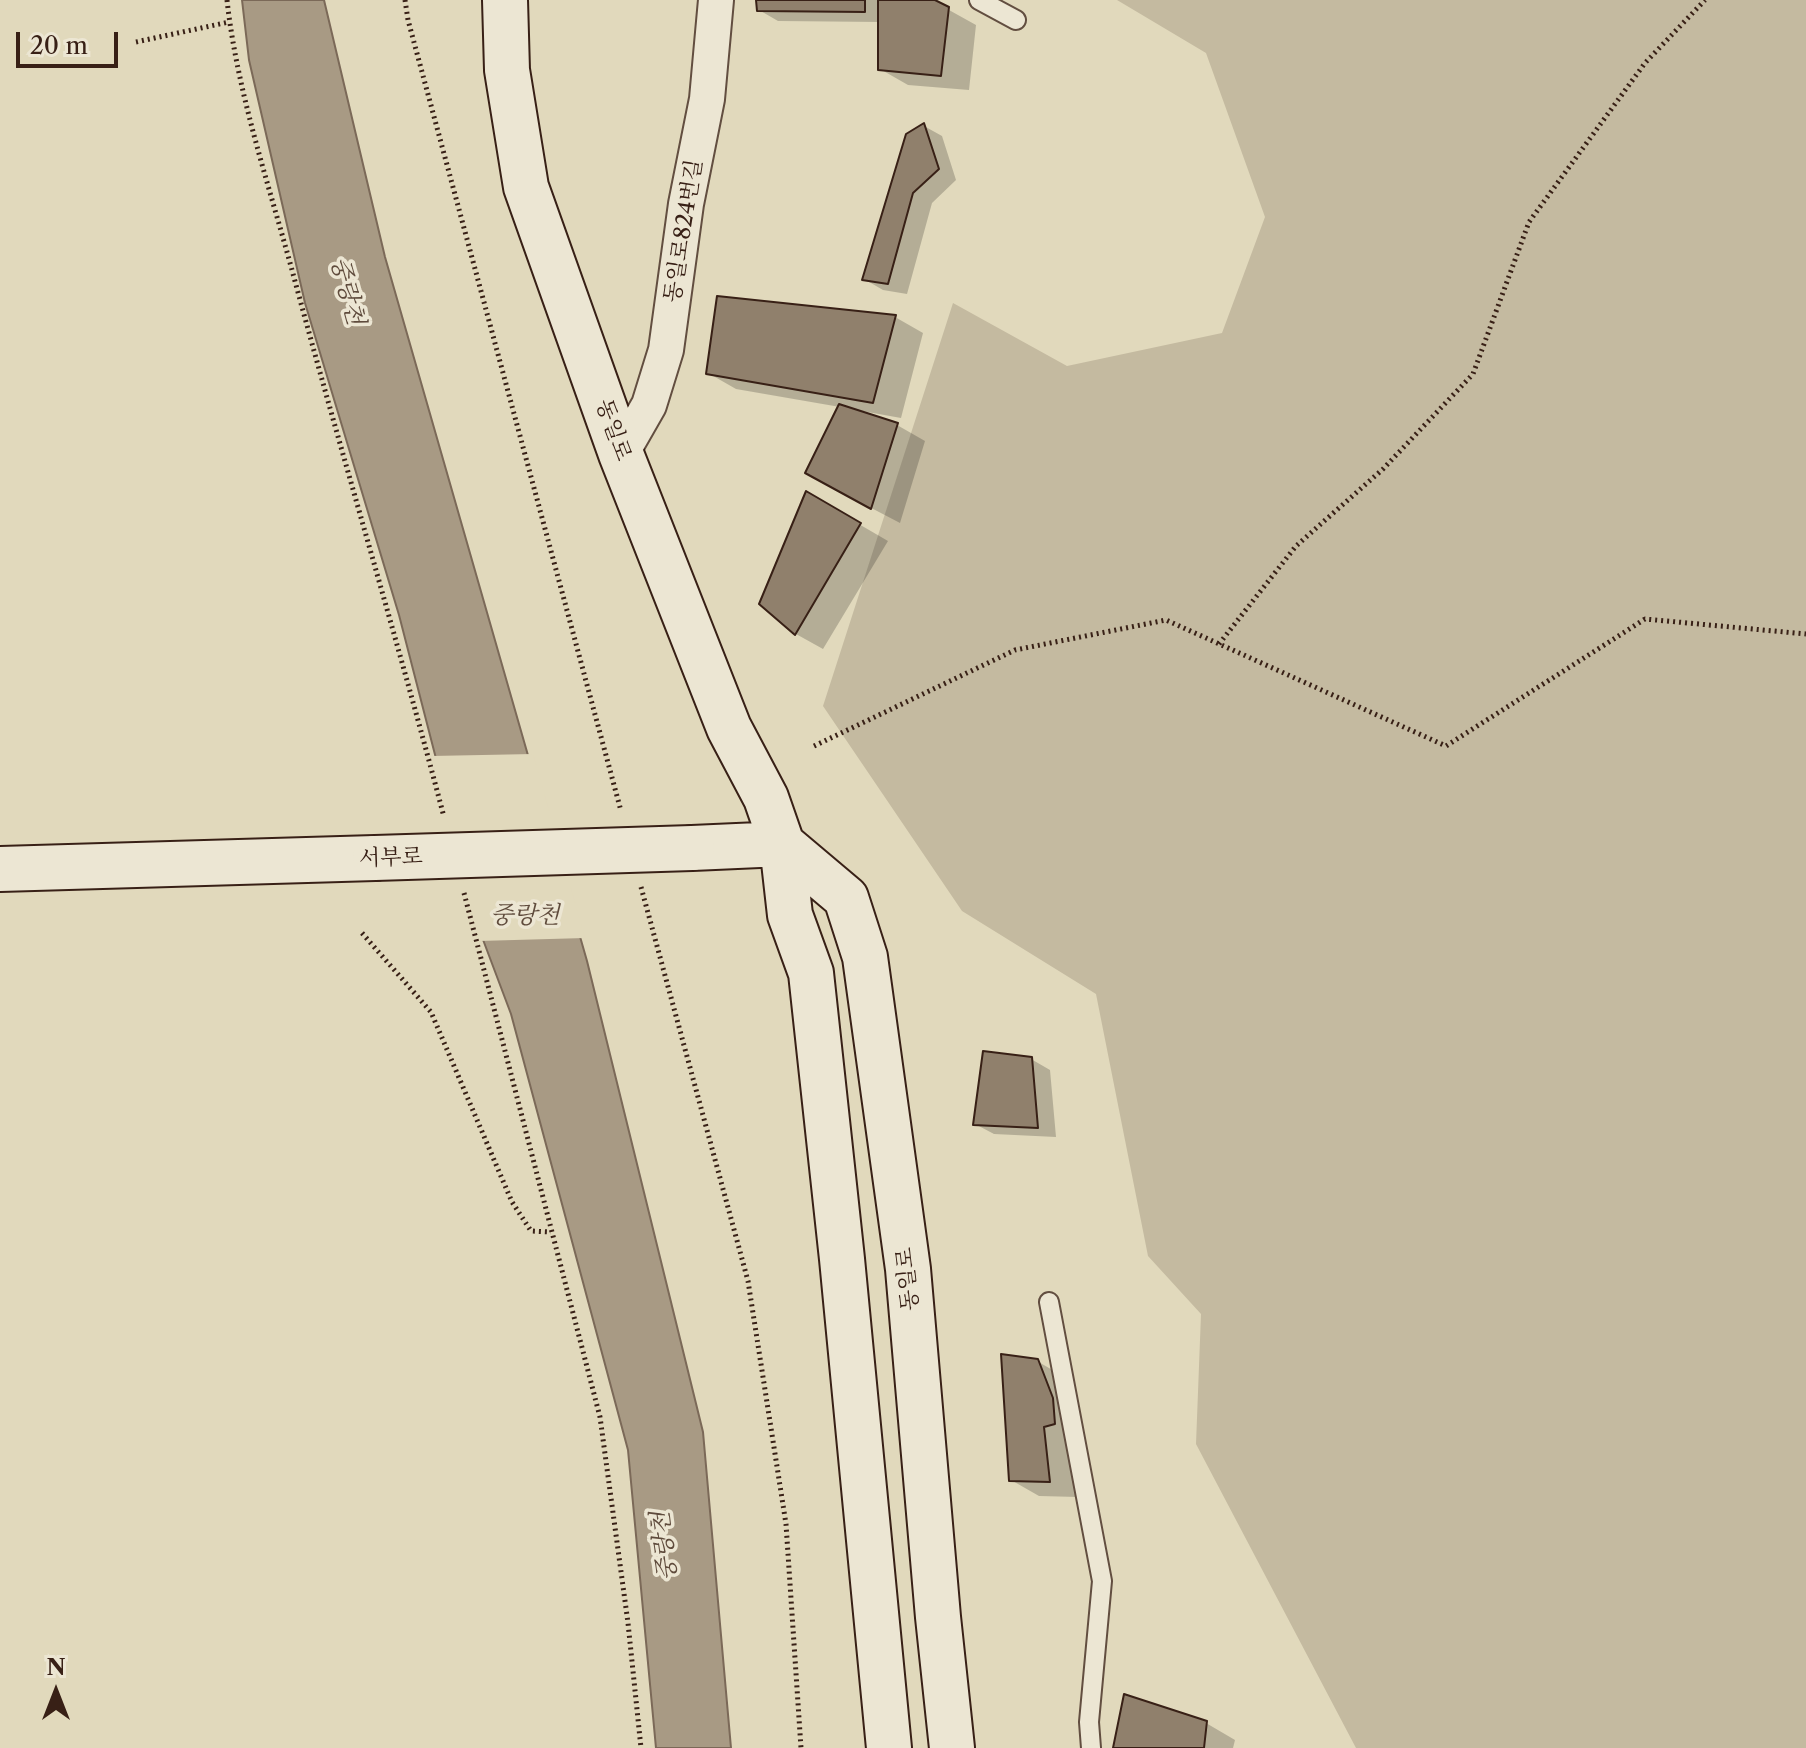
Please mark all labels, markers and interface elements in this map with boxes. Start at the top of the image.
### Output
scale bar [20,16,122,66]
text: 20 m [30,31,88,60]
street label: 동일로824번길 [660,157,708,305]
water label: 중랑천 [324,254,370,328]
street label: 동일로 [590,396,636,464]
street label: 서부로 [359,844,423,872]
water label: 중랑천 [490,902,560,930]
street label: 동일로 [892,1246,924,1312]
water label: 중랑천 [646,1510,684,1582]
north arrow [16,1652,96,1732]
text: N [46,1654,66,1681]

